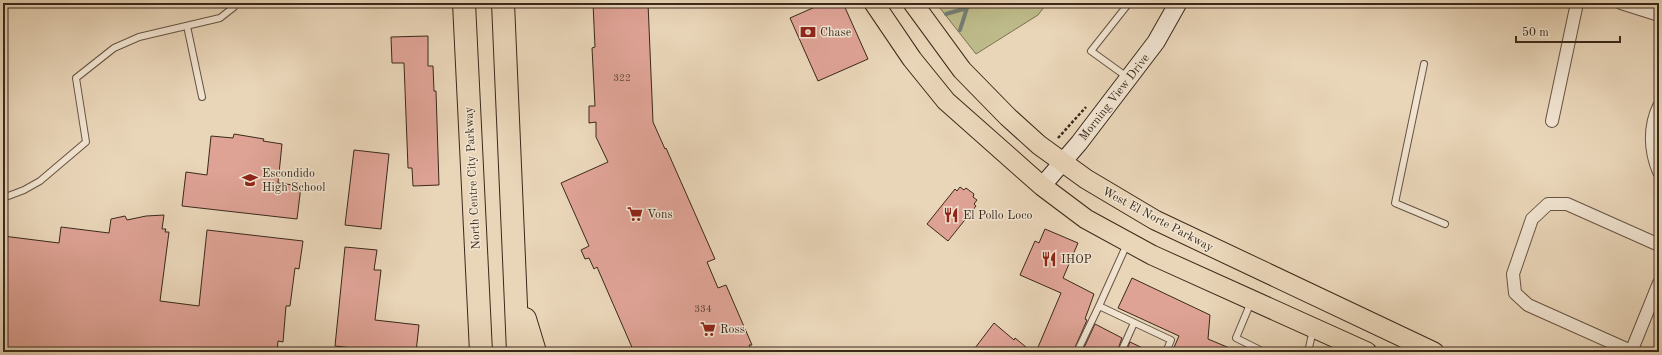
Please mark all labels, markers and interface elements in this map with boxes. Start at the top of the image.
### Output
scale bar [1516,18,1620,44]
bank icon: Chase [799,23,817,41]
text: 50 m [1522,26,1549,39]
place label: Chase [820,27,852,39]
street label: Morning View Drive [1077,52,1152,143]
house number: 322 [613,73,631,83]
street label: North Centre City Parkway [463,106,483,250]
place label: Escondido High School [262,168,325,194]
school or university icon: Escondido High School [241,171,259,189]
street label: West El Norte Parkway [1100,186,1216,255]
supermarket icon: Vons [626,205,644,223]
restaurant icon: El Pollo Loco [942,206,960,224]
place label: Vons [647,209,673,221]
place label: El Pollo Loco [963,210,1032,222]
restaurant icon: IHOP [1040,250,1058,268]
place label: IHOP [1061,254,1092,266]
house number: 334 [694,304,712,314]
supermarket icon: Ross [699,320,717,338]
place label: Ross [720,324,745,336]

